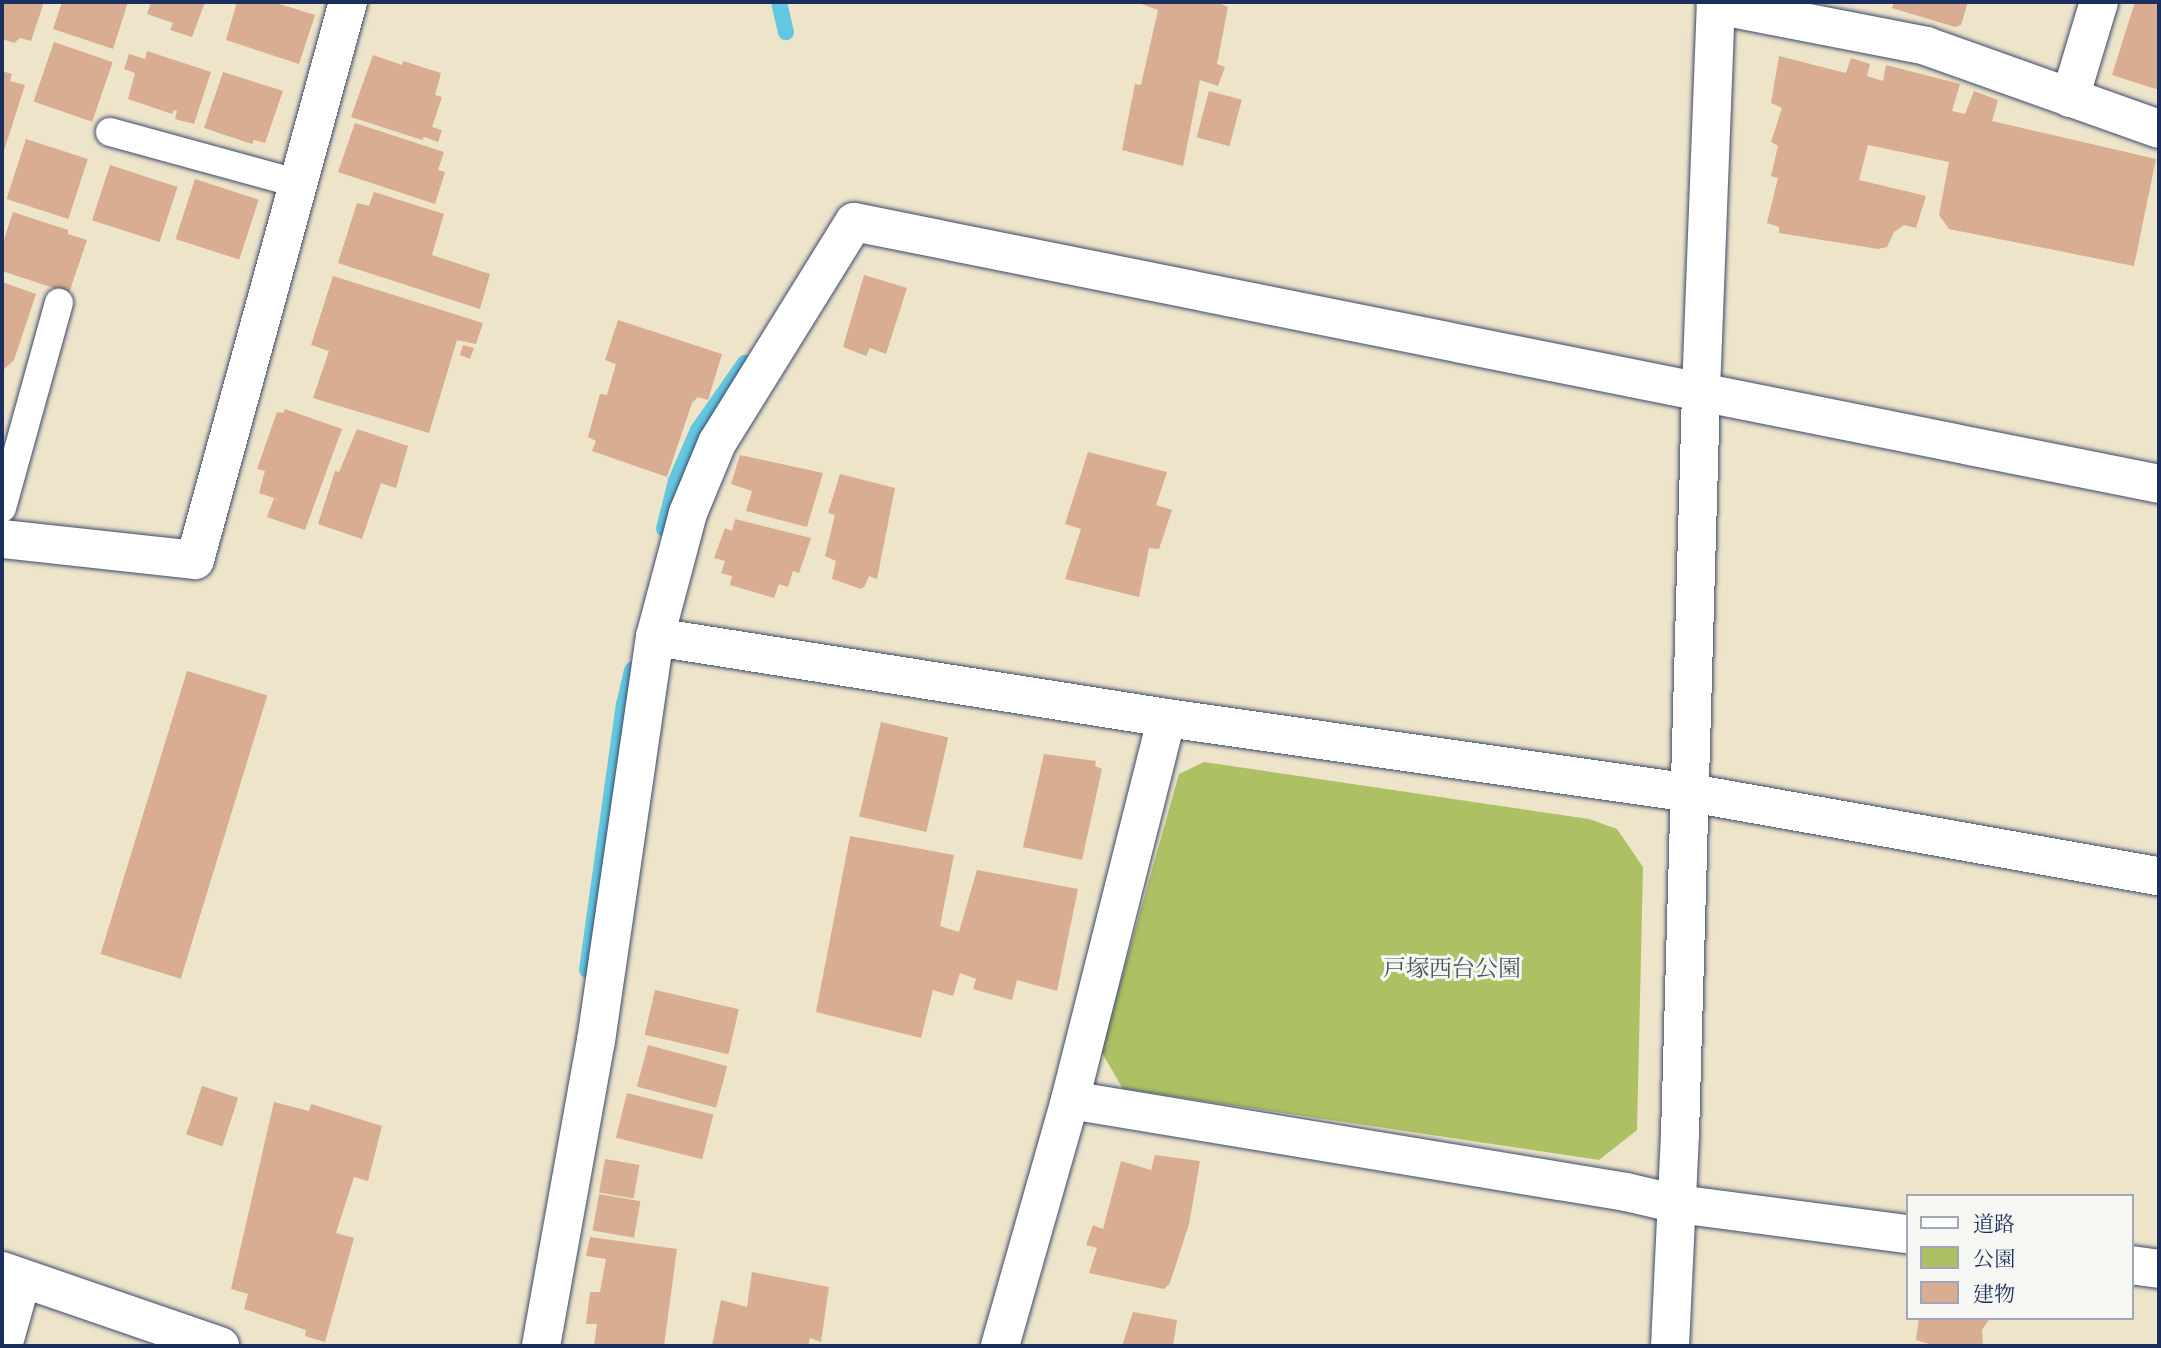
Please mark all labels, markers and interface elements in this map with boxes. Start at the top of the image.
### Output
park label: 戸塚西台公園 [1383,954,1521,982]
legend [1906,1194,2133,1320]
text: 道路 [1973,1208,2015,1239]
text: 公園 [1973,1243,2015,1274]
text: 建物 [1973,1278,2015,1309]

